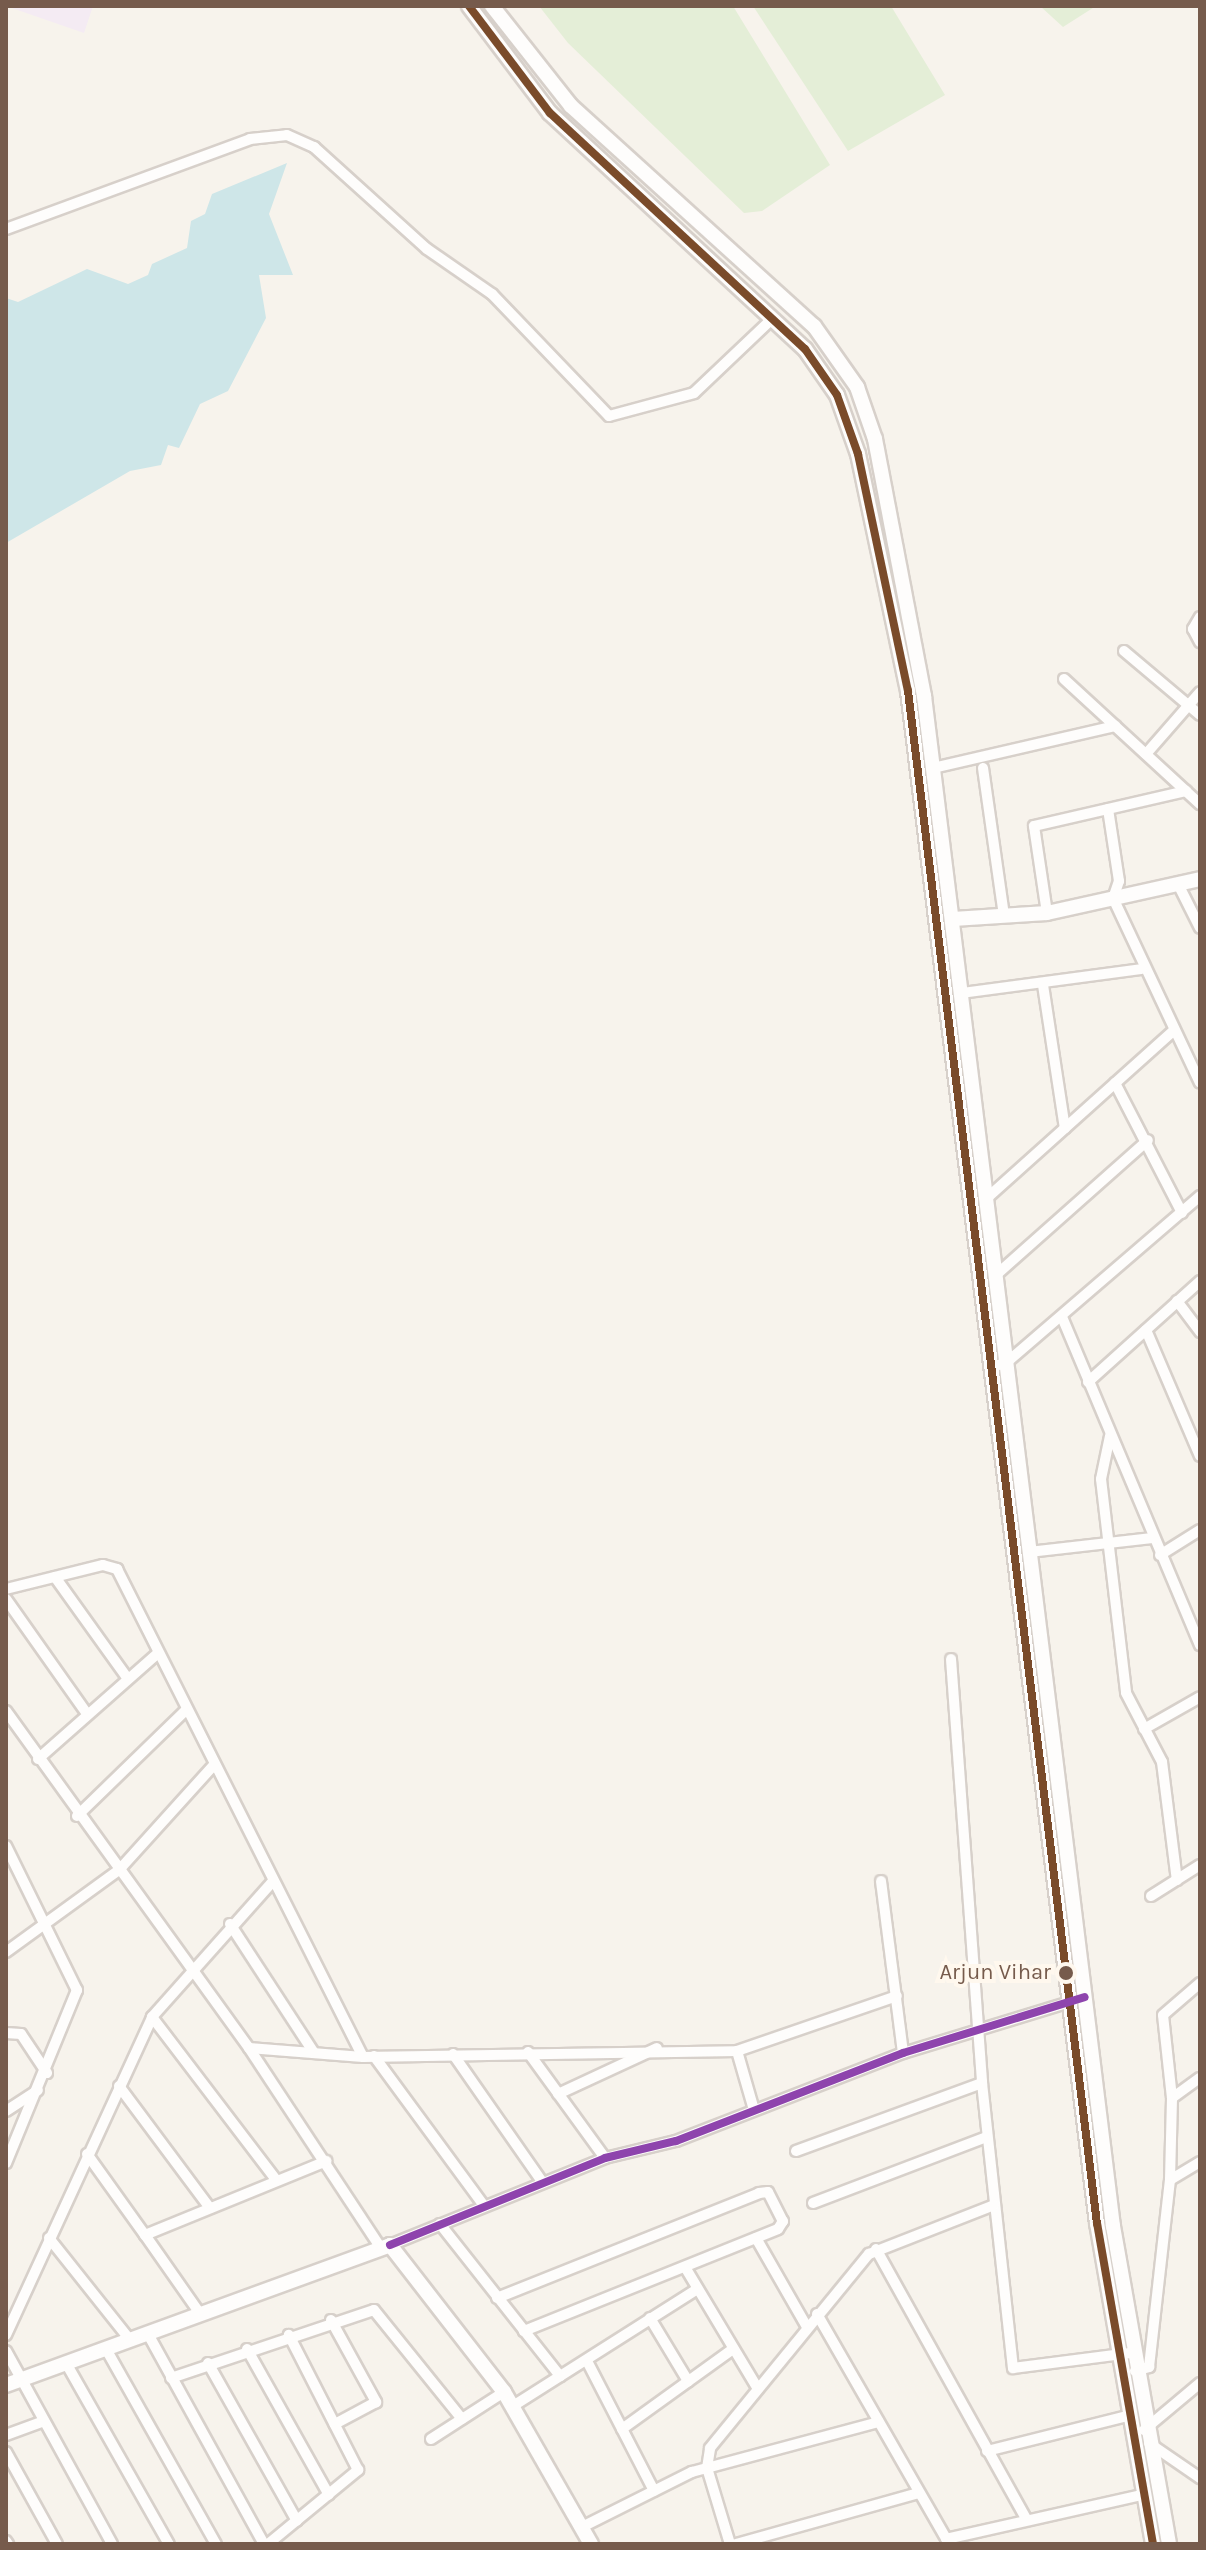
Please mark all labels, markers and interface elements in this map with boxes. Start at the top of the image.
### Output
place label: Arjun Vihar [939,1960,1051,1986]
marker: Arjun Vihar [1058,1965,1074,1981]

